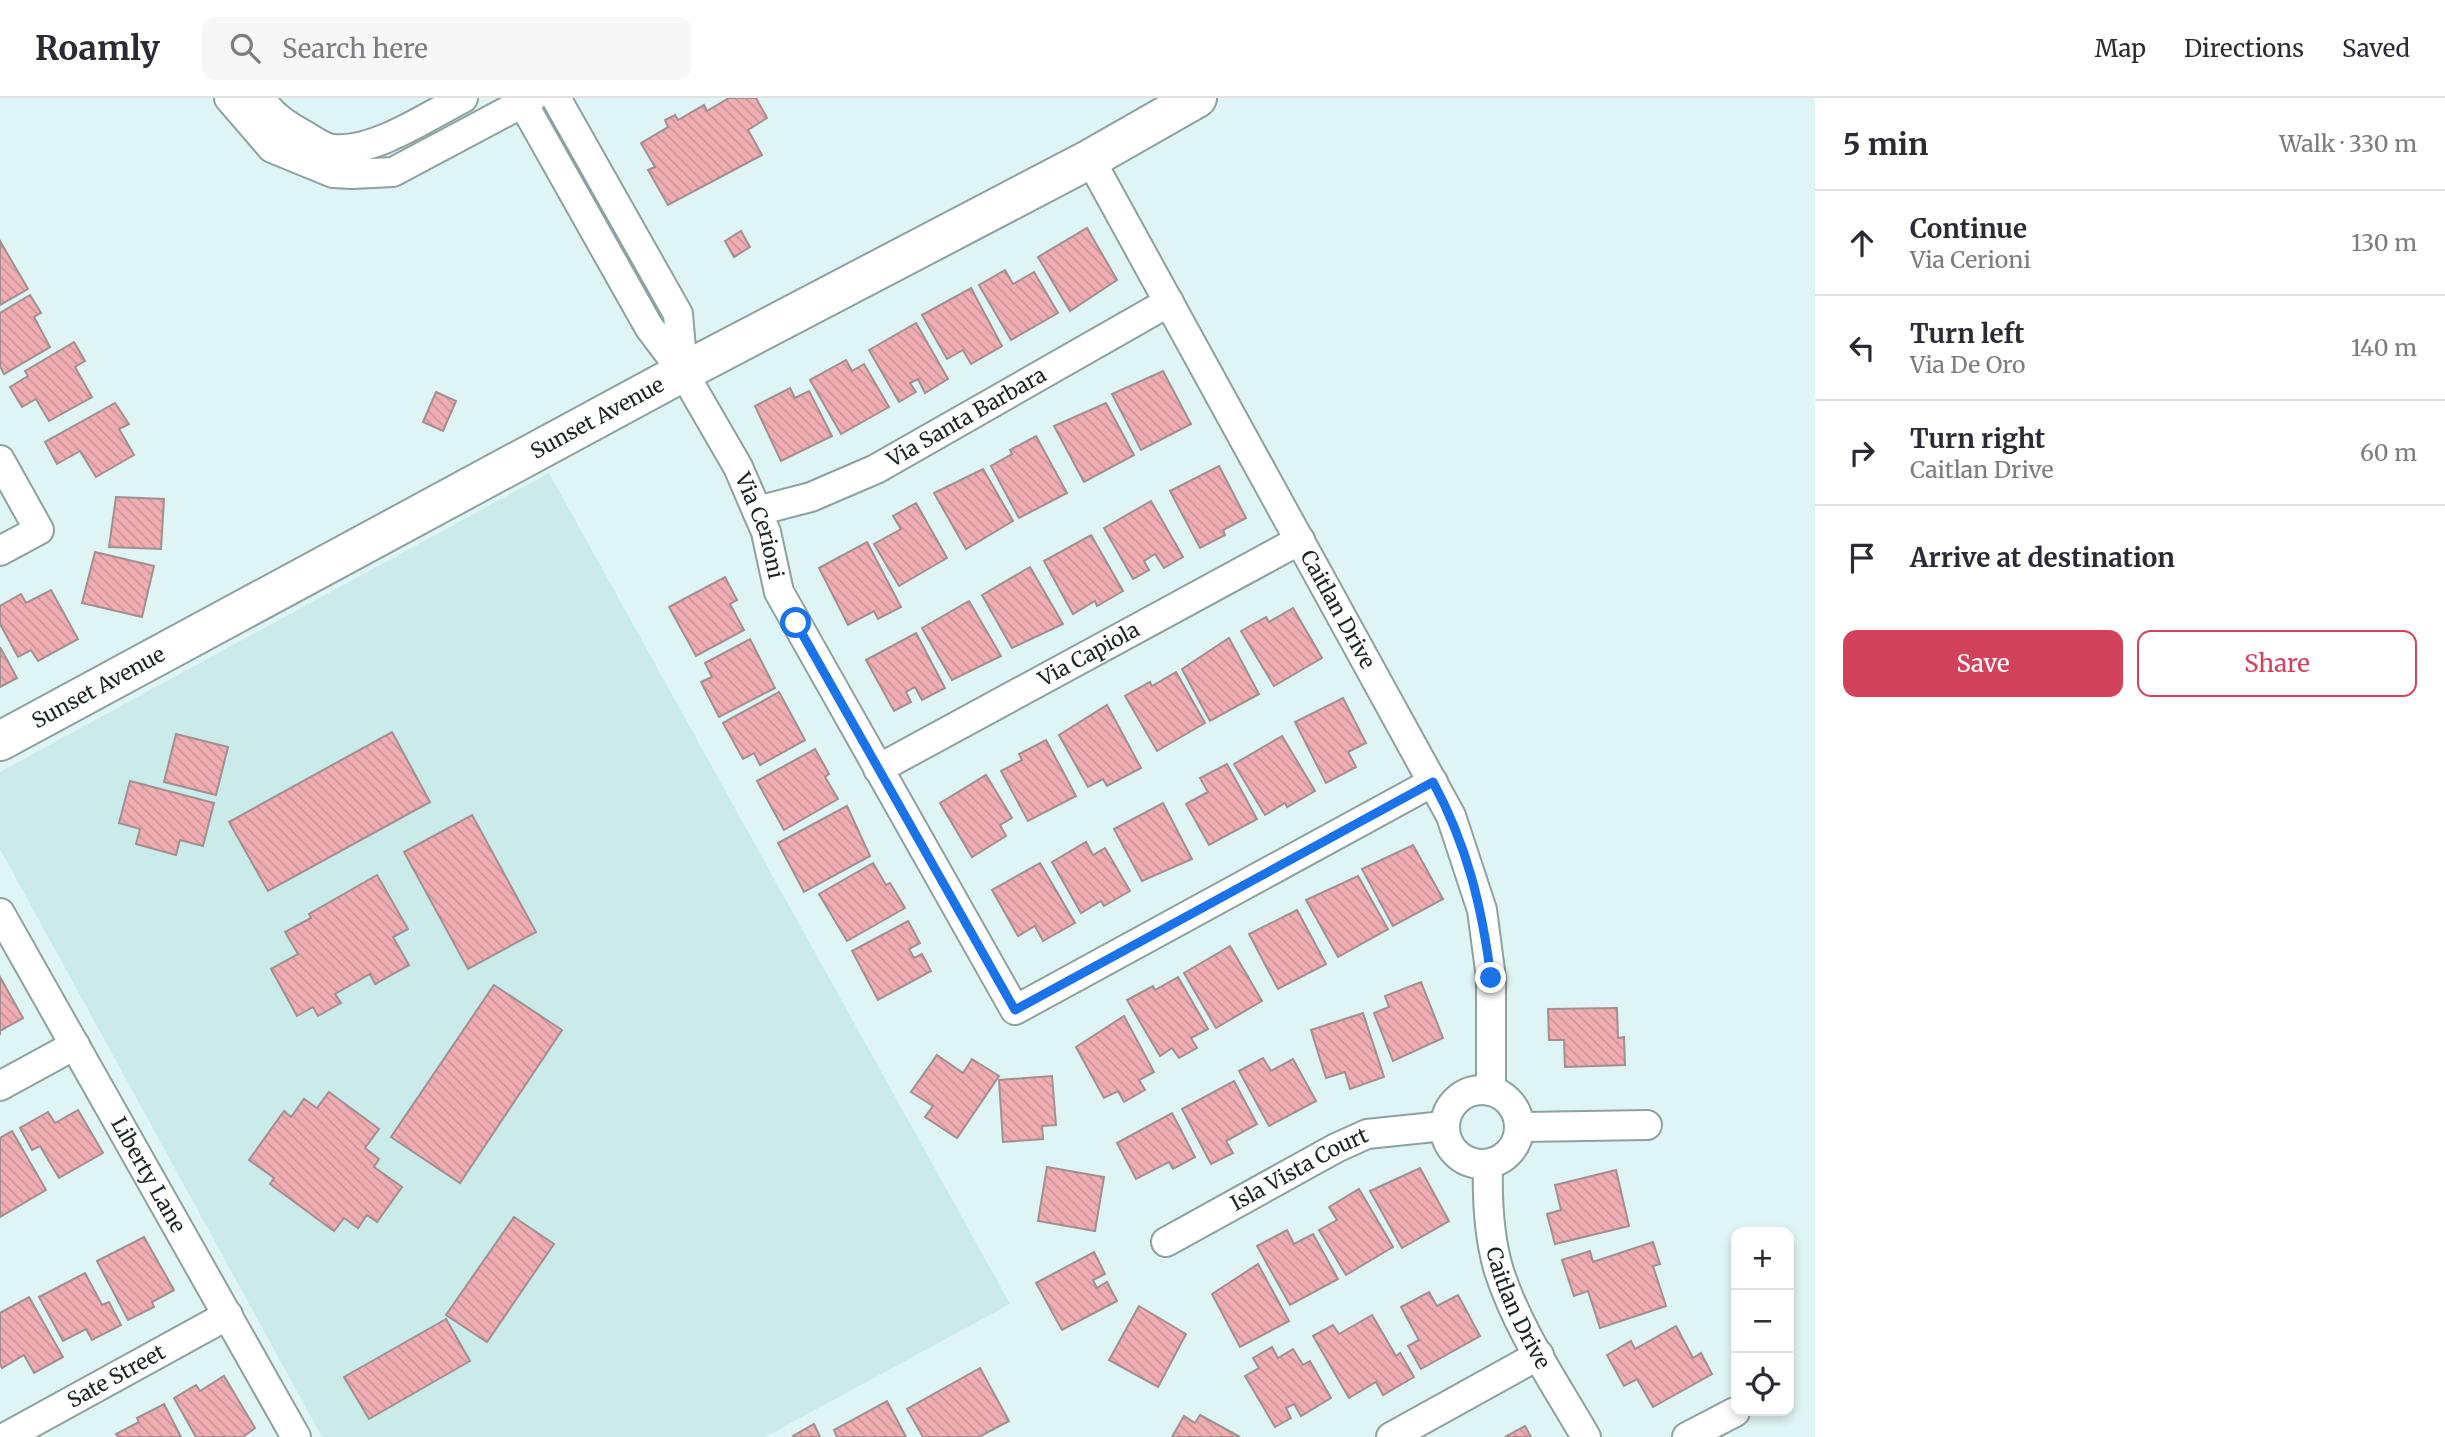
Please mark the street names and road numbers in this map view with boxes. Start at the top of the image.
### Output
street label: Via Santa Barbara [881,361,1051,473]
street label: Sunset Avenue [526,371,669,465]
street label: Via Cerioni [729,468,790,581]
street label: Caitlan Drive [1295,545,1381,673]
street label: Via Capiola [1033,616,1144,693]
street label: Sunset Avenue [27,640,170,734]
street label: Liberty Lane [105,1112,192,1237]
street label: Isla Vista Court [1226,1121,1372,1217]
street label: Caitlan Drive [1480,1244,1557,1374]
street label: Sate Street [62,1338,170,1414]

